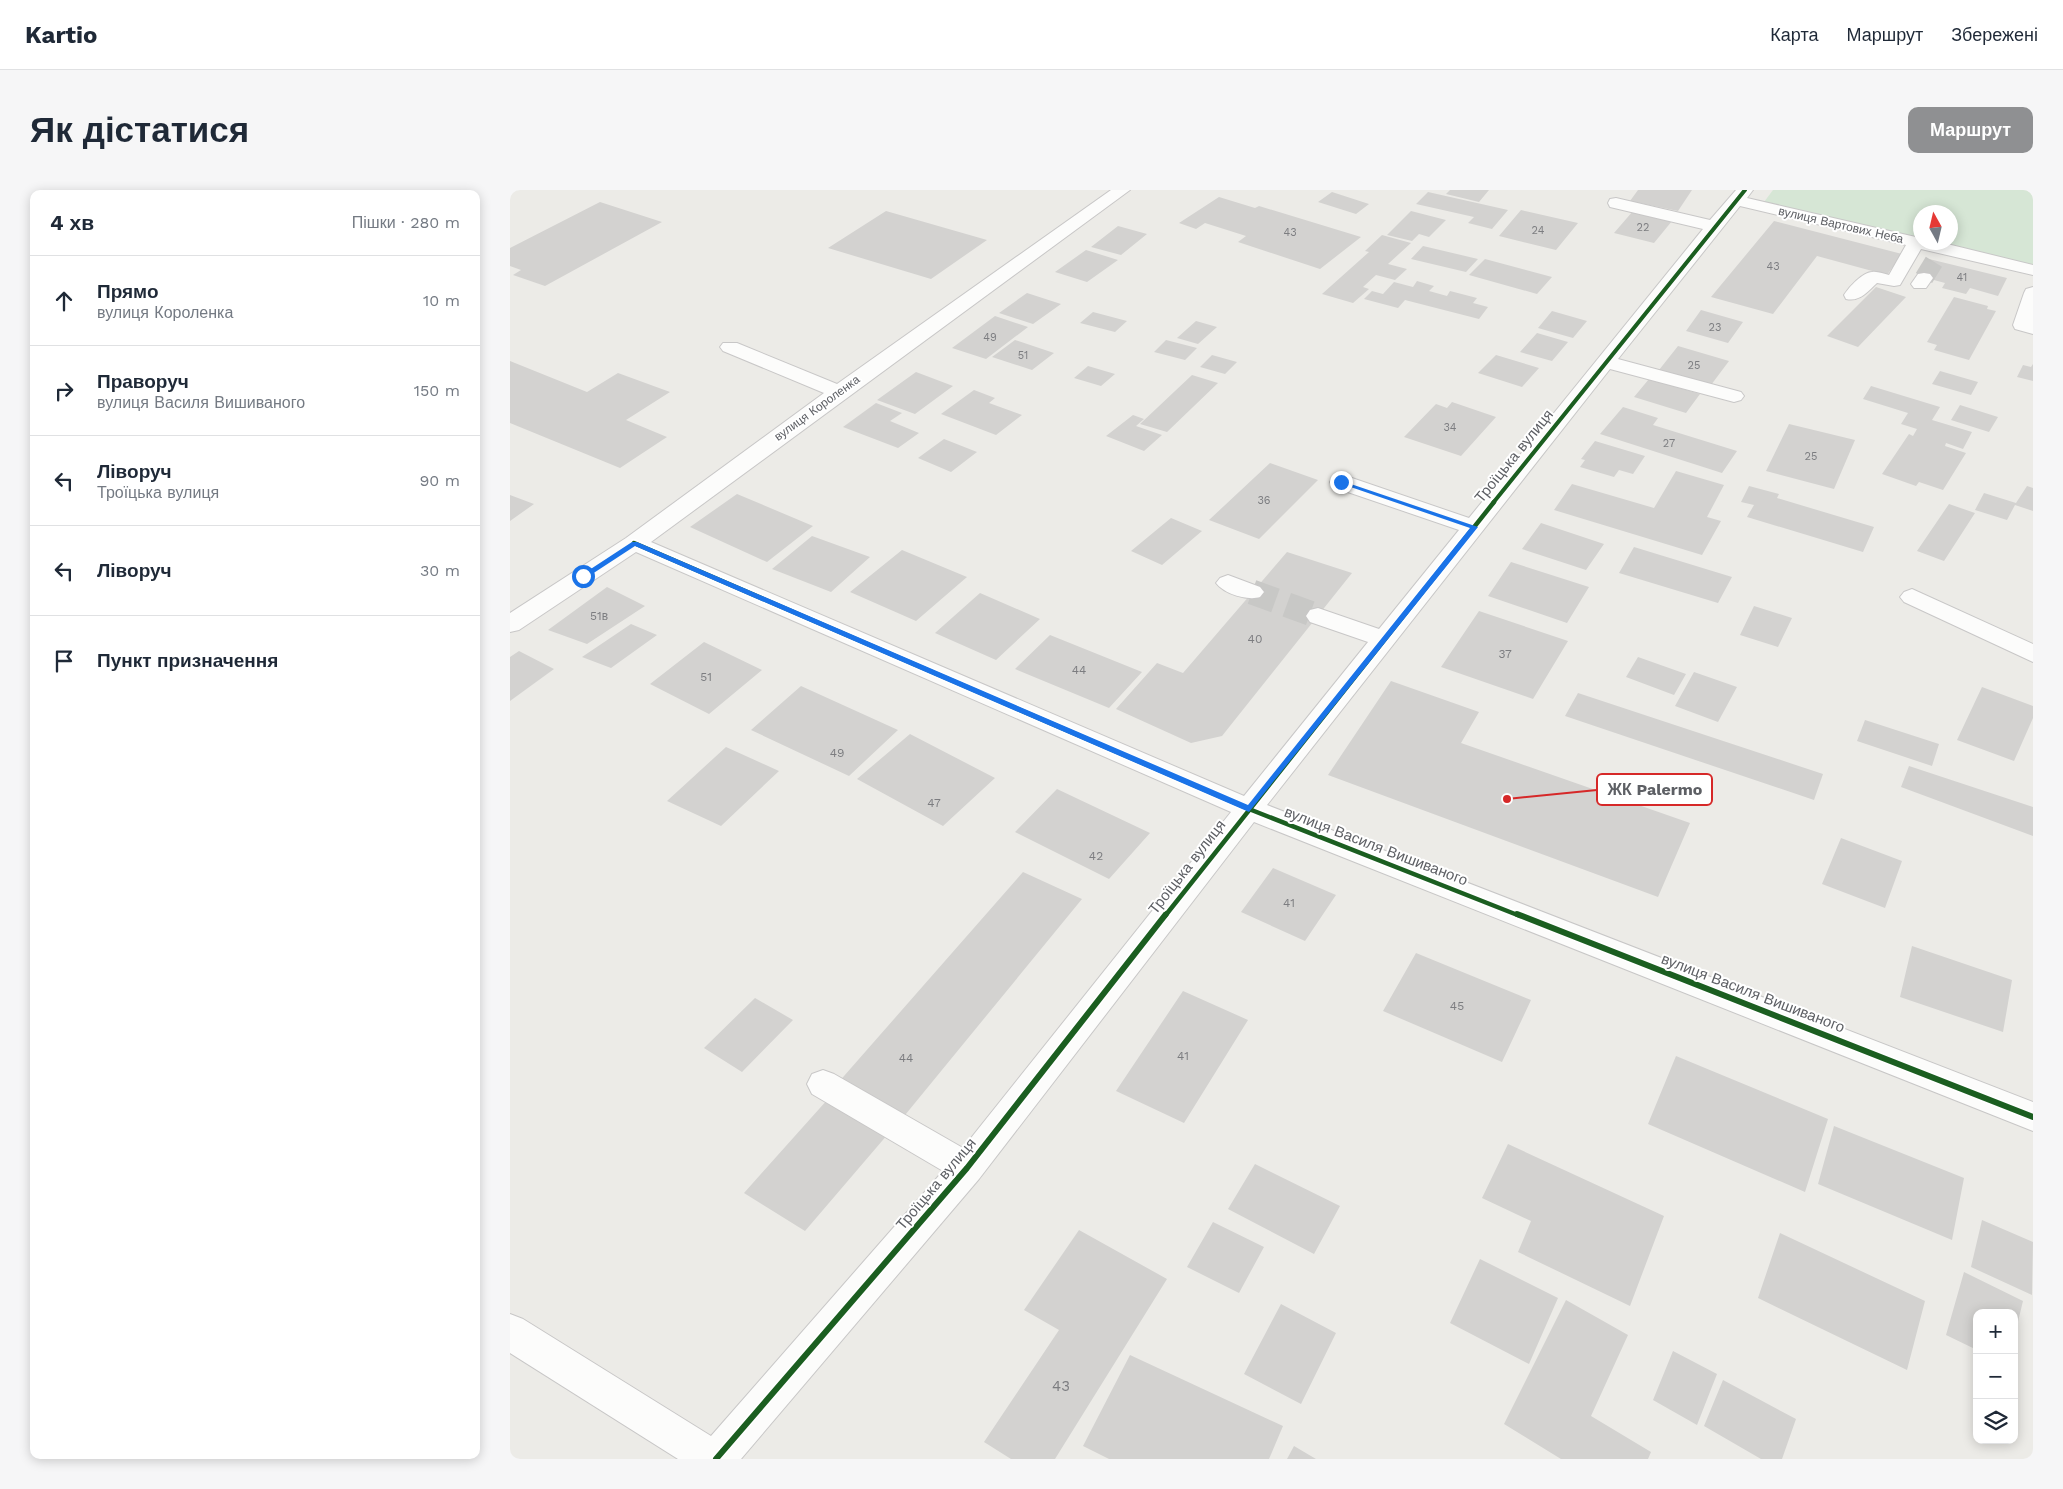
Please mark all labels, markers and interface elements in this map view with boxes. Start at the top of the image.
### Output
text: Kartio [25,21,97,49]
text: Карта [1770,24,1818,45]
text: Маршрут [1846,24,1923,45]
text: Збережені [1951,24,2038,45]
button: Маршрут [1908,107,2033,153]
text: Як дістатися [30,109,249,151]
street label: вулиця Вартових Неба [1777,204,1905,246]
north arrow [1913,205,1958,250]
text: 4 хв [50,210,94,235]
text: Пішки · 280 m [352,213,460,232]
house number: 22 [1637,221,1649,234]
house number: 24 [1532,224,1545,237]
house number: 43 [1283,226,1297,239]
house number: 43 [1766,260,1780,273]
house number: 41 [1957,271,1967,284]
text: Прямо [97,280,159,303]
icon: ahead [50,287,78,315]
text: 10 m [423,291,460,310]
text: вулиця Короленка [97,303,233,322]
house number: 23 [1709,321,1721,334]
house number: 49 [983,331,997,344]
house number: 51 [1018,349,1028,362]
house number: 25 [1688,359,1700,372]
text: Праворуч [97,370,189,393]
street label: вулиця Короленка [772,372,863,444]
icon: right [50,377,78,405]
text: 150 m [414,381,460,400]
text: вулиця Василя Вишиваного [97,393,305,412]
street label: Троїцька вулиця [1471,406,1557,506]
house number: 34 [1443,421,1457,434]
house number: 27 [1663,437,1675,450]
house number: 25 [1805,450,1817,463]
text: Ліворуч [97,460,172,483]
icon: left [50,467,78,495]
text: 90 m [419,471,460,490]
route end [1330,471,1353,494]
text: Троїцька вулиця [97,483,219,502]
house number: 36 [1257,494,1271,507]
icon: left [50,557,78,585]
text: Ліворуч [97,559,172,582]
text: 30 m [420,561,460,580]
route start [572,565,595,588]
house number: 51в [590,609,608,623]
house number: 40 [1248,632,1262,646]
icon: arrive [50,647,78,675]
house number: 37 [1498,647,1512,661]
text: Пункт призначення [97,649,278,672]
house number: 44 [1072,663,1086,677]
house number: 51 [700,670,712,684]
house number: 49 [830,746,844,760]
callout: ЖК Palermo [1597,774,1712,805]
text: ЖК Palermo [1607,780,1703,799]
house number: 47 [927,796,941,810]
street label: вулиця Василя Вишиваного [1282,803,1470,889]
street label: Троїцька вулиця [1145,816,1229,918]
house number: 42 [1089,849,1103,863]
house number: 41 [1283,896,1295,910]
street label: вулиця Василя Вишиваного [1659,950,1847,1036]
house number: 45 [1450,999,1464,1013]
house number: 41 [1177,1049,1189,1063]
house number: 44 [899,1051,913,1065]
street label: Троїцька вулиця [892,1134,980,1234]
map controls [1973,1309,2018,1444]
button: + [1973,1309,2018,1354]
button: − [1973,1354,2018,1399]
house number: 43 [1052,1377,1070,1395]
button: layers [1973,1399,2018,1444]

